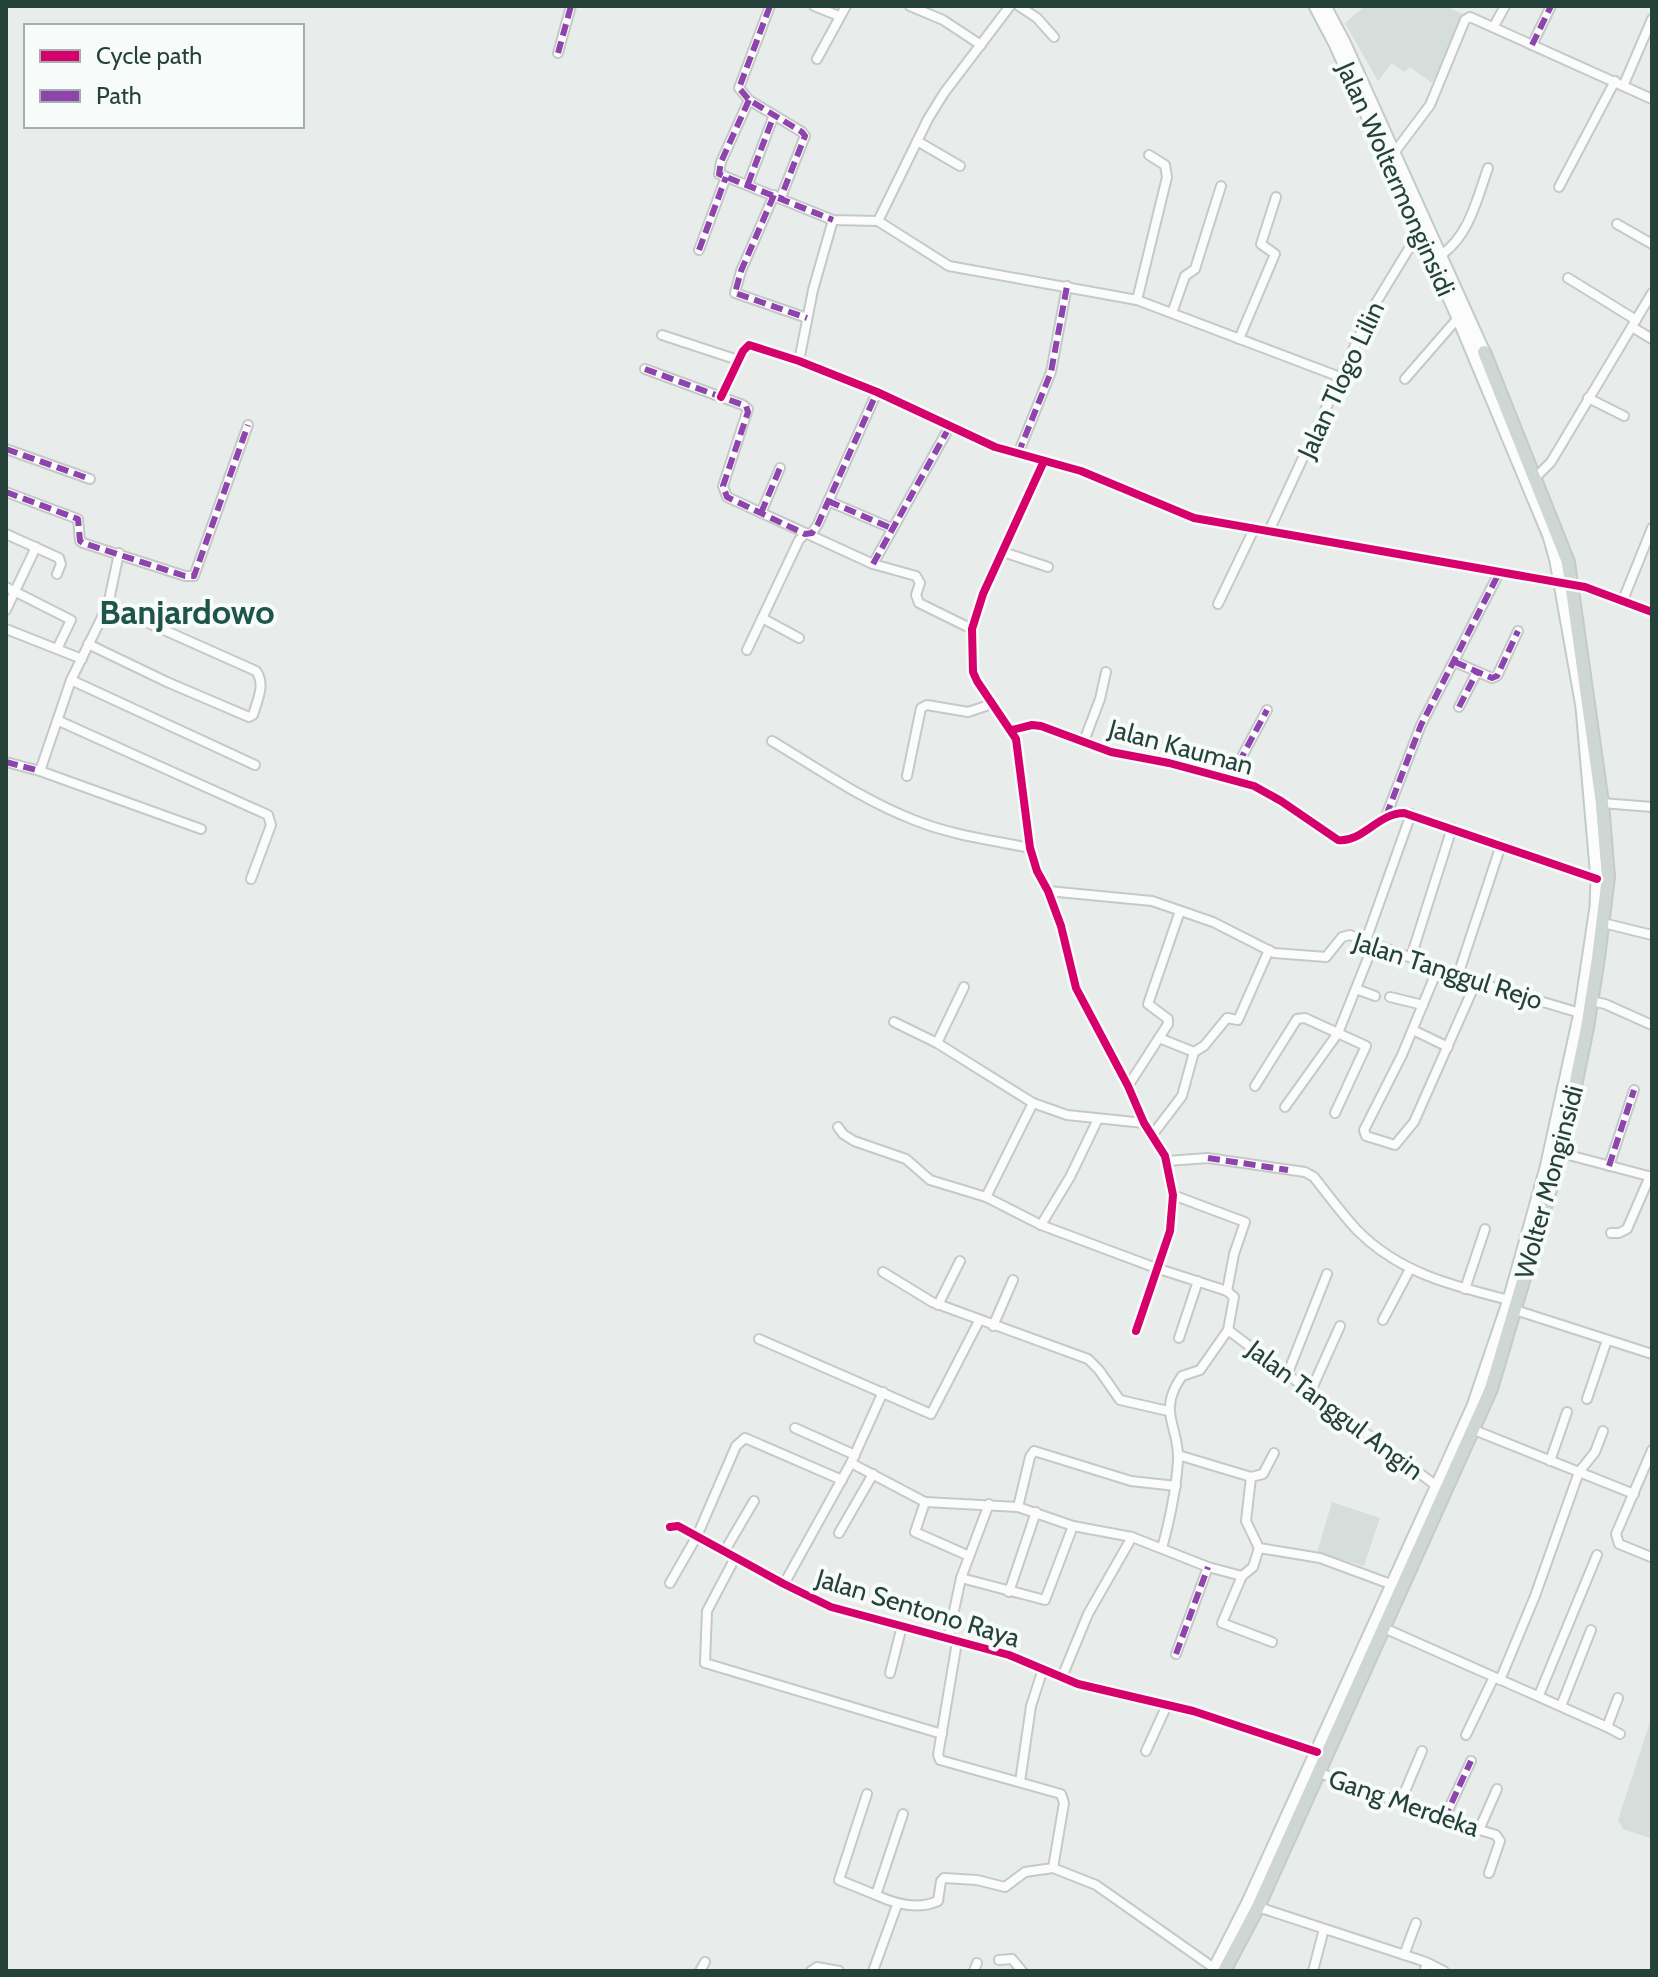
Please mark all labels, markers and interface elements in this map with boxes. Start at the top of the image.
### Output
legend [24,24,304,128]
text: Cycle path [96,41,202,70]
street label: Jalan Woltermonginsidi [1329,56,1462,301]
text: Path [96,81,142,110]
street label: Jalan Tlogo Lilin [1290,296,1391,465]
district label: Banjardowo [99,591,275,633]
street label: Jalan Kauman [1104,712,1257,782]
street label: Jalan Tanggul Rejo [1348,925,1547,1017]
street label: Wolter Monginsidi [1508,1082,1590,1282]
street label: Jalan Tanggul Angin [1240,1333,1430,1487]
street label: Jalan Sentono Raya [811,1562,1024,1654]
street label: Gang Merdeka [1325,1762,1484,1844]

